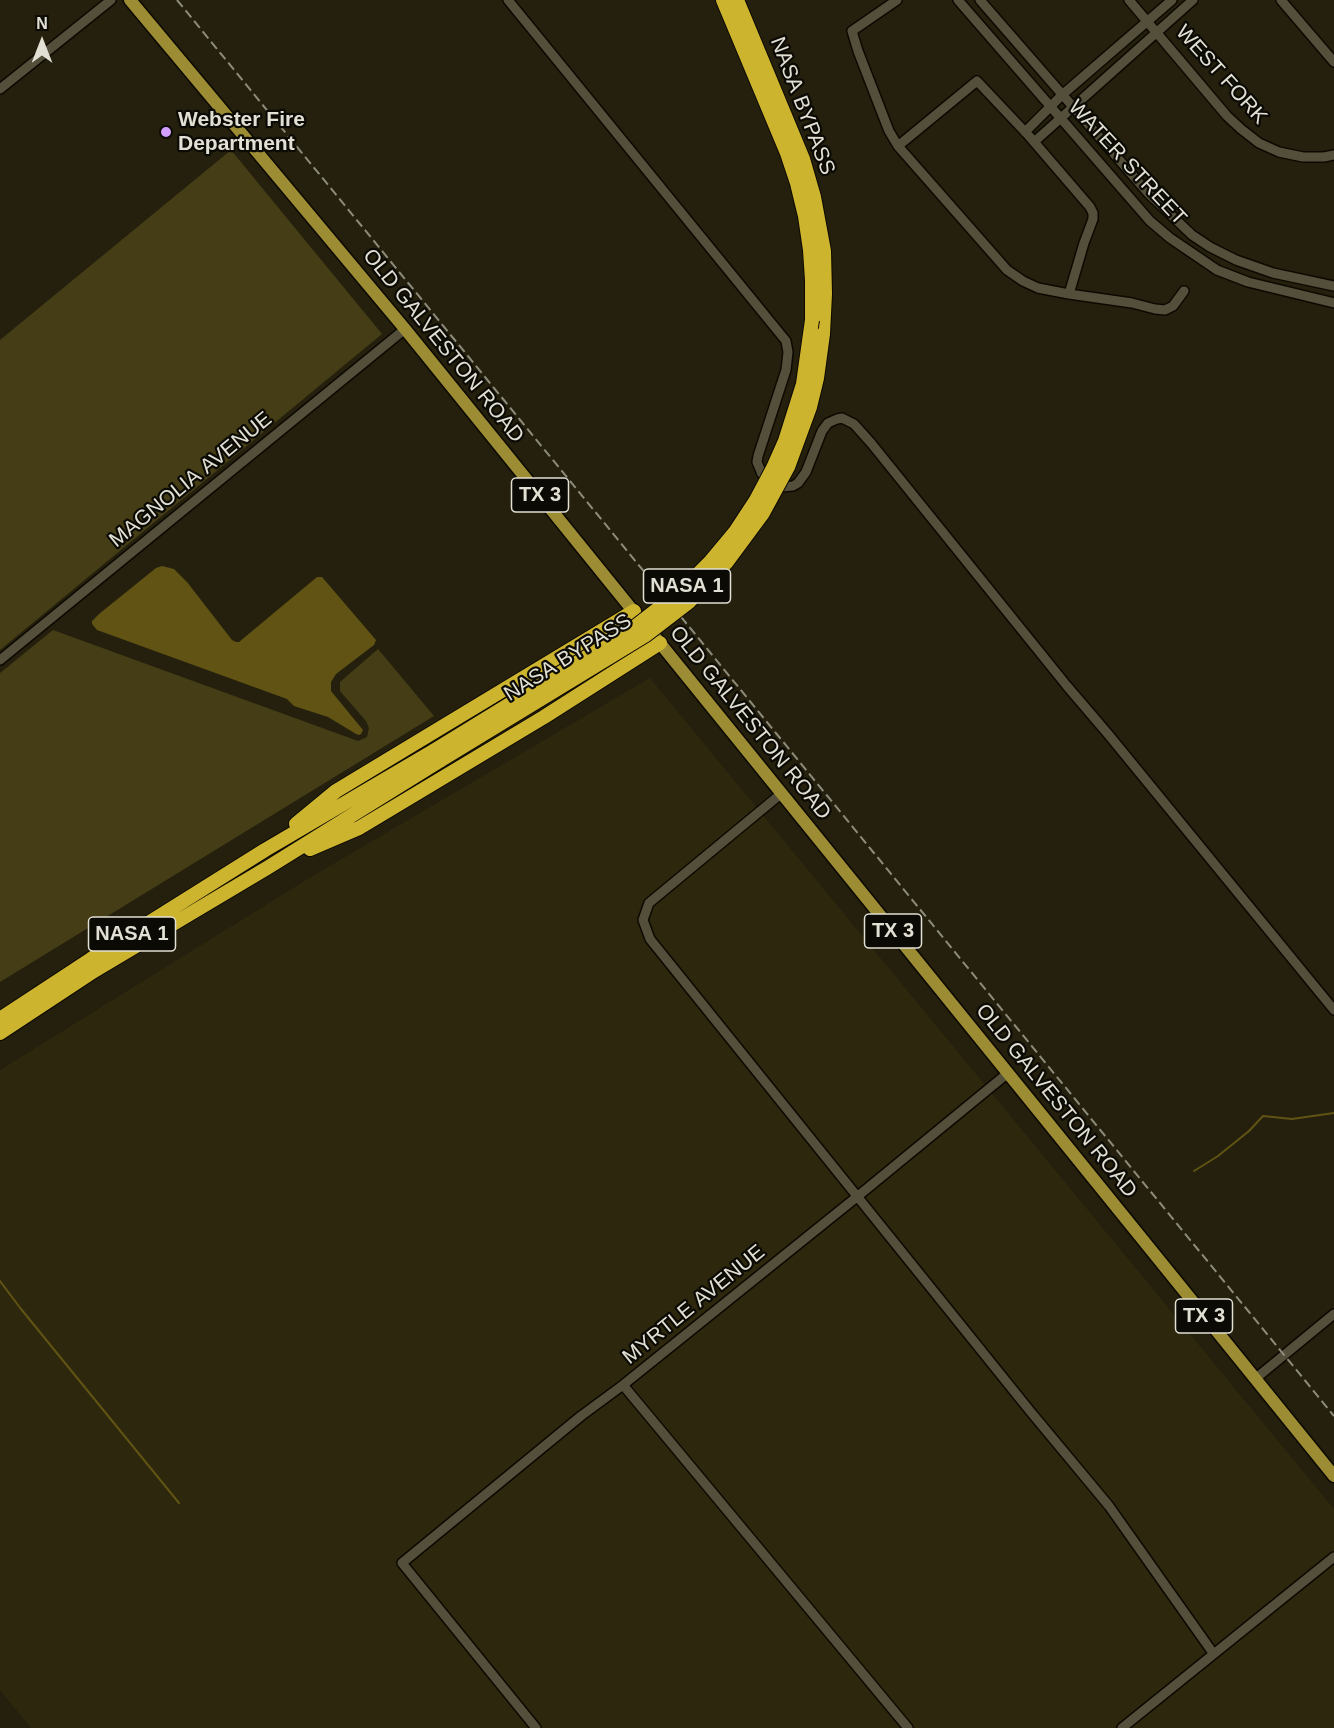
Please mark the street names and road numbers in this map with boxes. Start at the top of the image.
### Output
street label: WEST FORK [1170,20,1272,130]
street label: NASA BYPASS [764,34,840,178]
street label: WATER STREET [1062,95,1192,231]
street label: OLD GALVESTON ROAD [357,244,529,448]
street label: MAGNOLIA AVENUE [105,407,277,553]
road number: TX 3 [512,478,568,512]
road number: NASA 1 [644,569,730,603]
street label: NASA BYPASS [500,609,636,707]
street label: OLD GALVESTON ROAD [664,621,836,825]
road number: TX 3 [864,914,922,948]
road number: NASA 1 [88,917,176,951]
street label: OLD GALVESTON ROAD [970,999,1142,1203]
street label: MYRTLE AVENUE [618,1240,770,1370]
road number: TX 3 [1176,1299,1232,1333]

